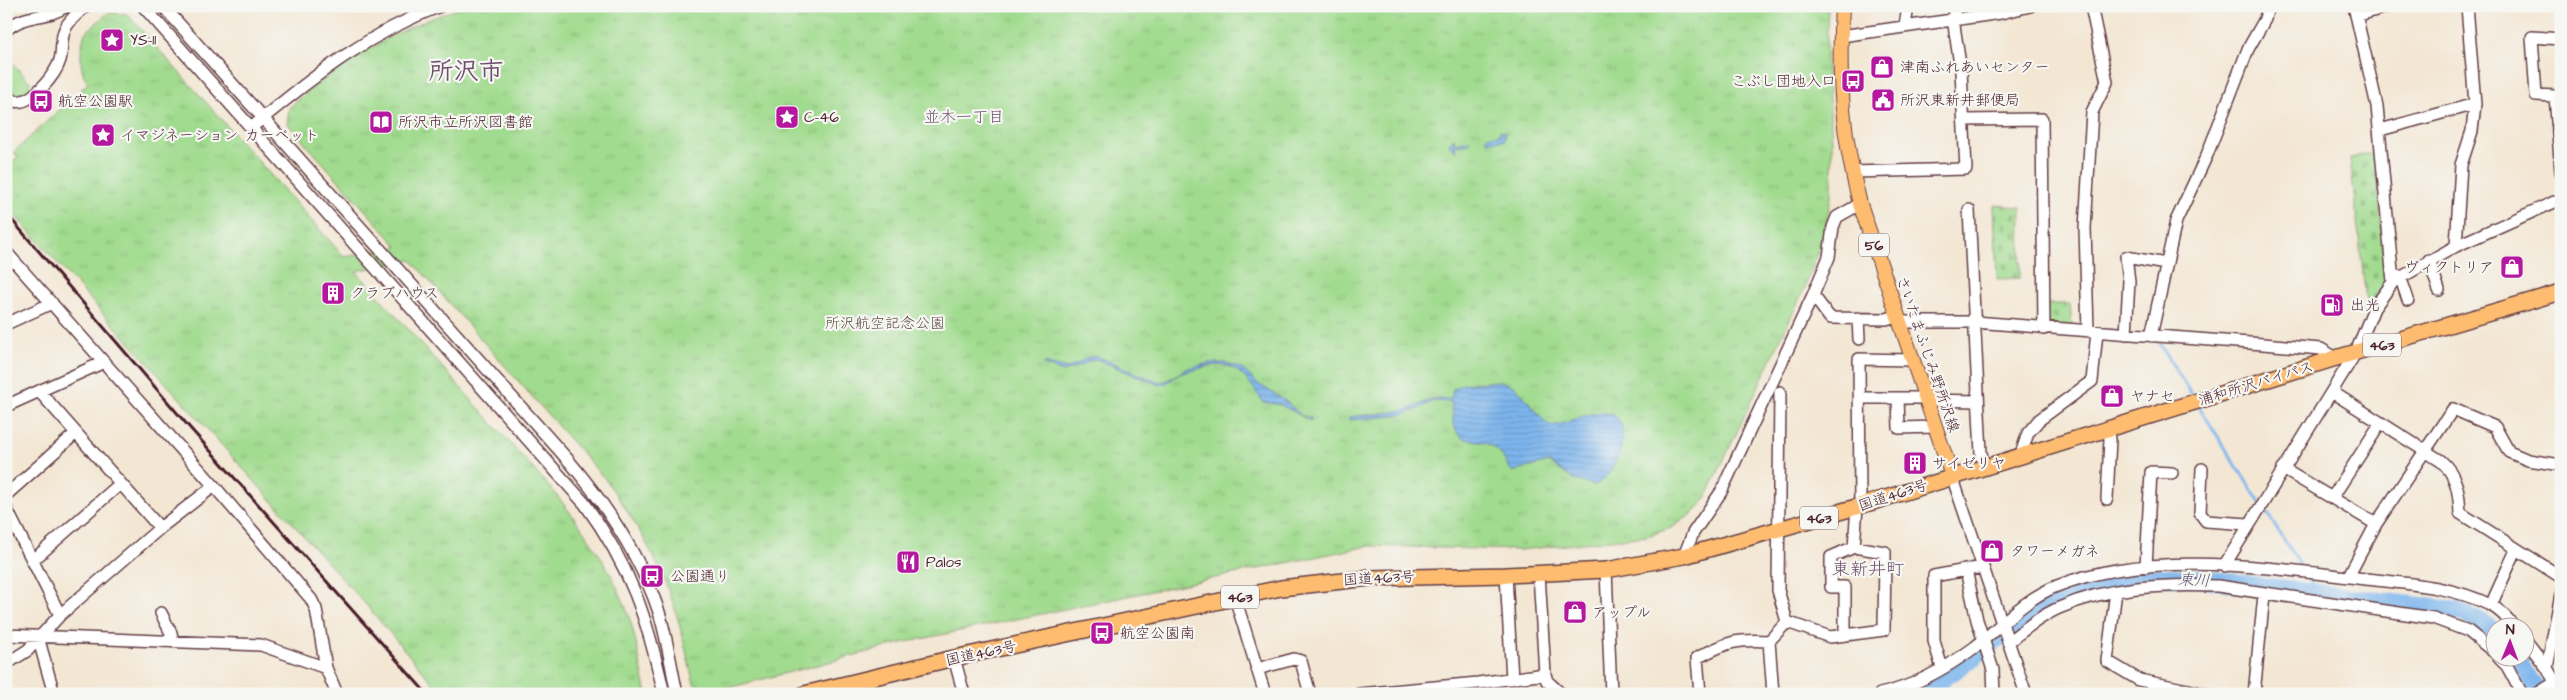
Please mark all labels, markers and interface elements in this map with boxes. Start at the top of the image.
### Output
place icon: YS-11 [99,27,125,53]
place label: YS-11 [130,30,156,51]
district label: 所沢市 [428,54,504,89]
shop icon: 津南ふれあいセンター [1869,54,1895,80]
place label: 津南ふれあいセンター [1900,57,2049,78]
bus stop icon: こぶし団地入口 [1840,68,1866,94]
place label: こぶし団地入口 [1731,71,1836,92]
public building icon: 所沢東新井郵便局 [1870,87,1896,113]
bus stop icon: 航空公園駅 [28,88,54,114]
place label: 所沢東新井郵便局 [1900,90,2020,111]
place label: 航空公園駅 [58,91,133,112]
place icon: C-46 [774,104,800,130]
district label: 並木一丁目 [924,106,1004,128]
place label: C-46 [804,107,839,128]
library icon: 所沢市立所沢図書館 [368,109,394,135]
place label: 所沢市立所沢図書館 [398,112,533,133]
place icon: イマジネーション カーペット [90,122,116,148]
place label: イマジネーション カーペット [120,125,320,146]
road number: 56 [1859,234,1889,256]
shop icon: ヴィクトリア [2499,254,2525,280]
place label: ヴィクトリア [2404,257,2494,278]
street label: さいたまふじみ野所沢線 [1891,273,1964,435]
building icon: クラブハウス [320,280,346,306]
place label: クラブハウス [350,283,439,304]
fuel station icon: 出光 [2319,292,2345,318]
place label: 出光 [2350,295,2380,316]
park label: 所沢航空記念公園 [825,313,945,334]
road number: 463 [2363,334,2401,356]
street label: 浦和所沢バイパス [2196,356,2316,411]
shop icon: ヤナセ [2099,383,2125,409]
place label: ヤナセ [2130,386,2175,407]
building icon: サイゼリヤ [1902,450,1928,476]
place label: サイゼリヤ [1932,453,2006,474]
street label: 国道463号 [1856,474,1931,517]
road number: 463 [1800,506,1838,530]
shop icon: タワーメガネ [1979,538,2005,564]
place label: タワーメガネ [2010,541,2100,562]
restaurant icon: Palos [895,549,921,575]
place label: Palos [926,552,962,573]
district label: 東新井町 [1832,557,1904,582]
bus stop icon: 公園通り [639,563,665,589]
place label: 公園通り [670,566,730,587]
street label: 国道463号 [1342,566,1416,591]
water label: 東川 [2177,568,2211,592]
road number: 463 [1221,586,1259,608]
shop icon: アップル [1562,599,1588,625]
place label: アップル [1592,602,1651,623]
north arrow [2484,618,2534,668]
bus stop icon: 航空公園南 [1089,620,1115,646]
text: N [2506,620,2515,640]
place label: 航空公園南 [1120,623,1195,644]
street label: 国道463号 [944,636,1019,671]

